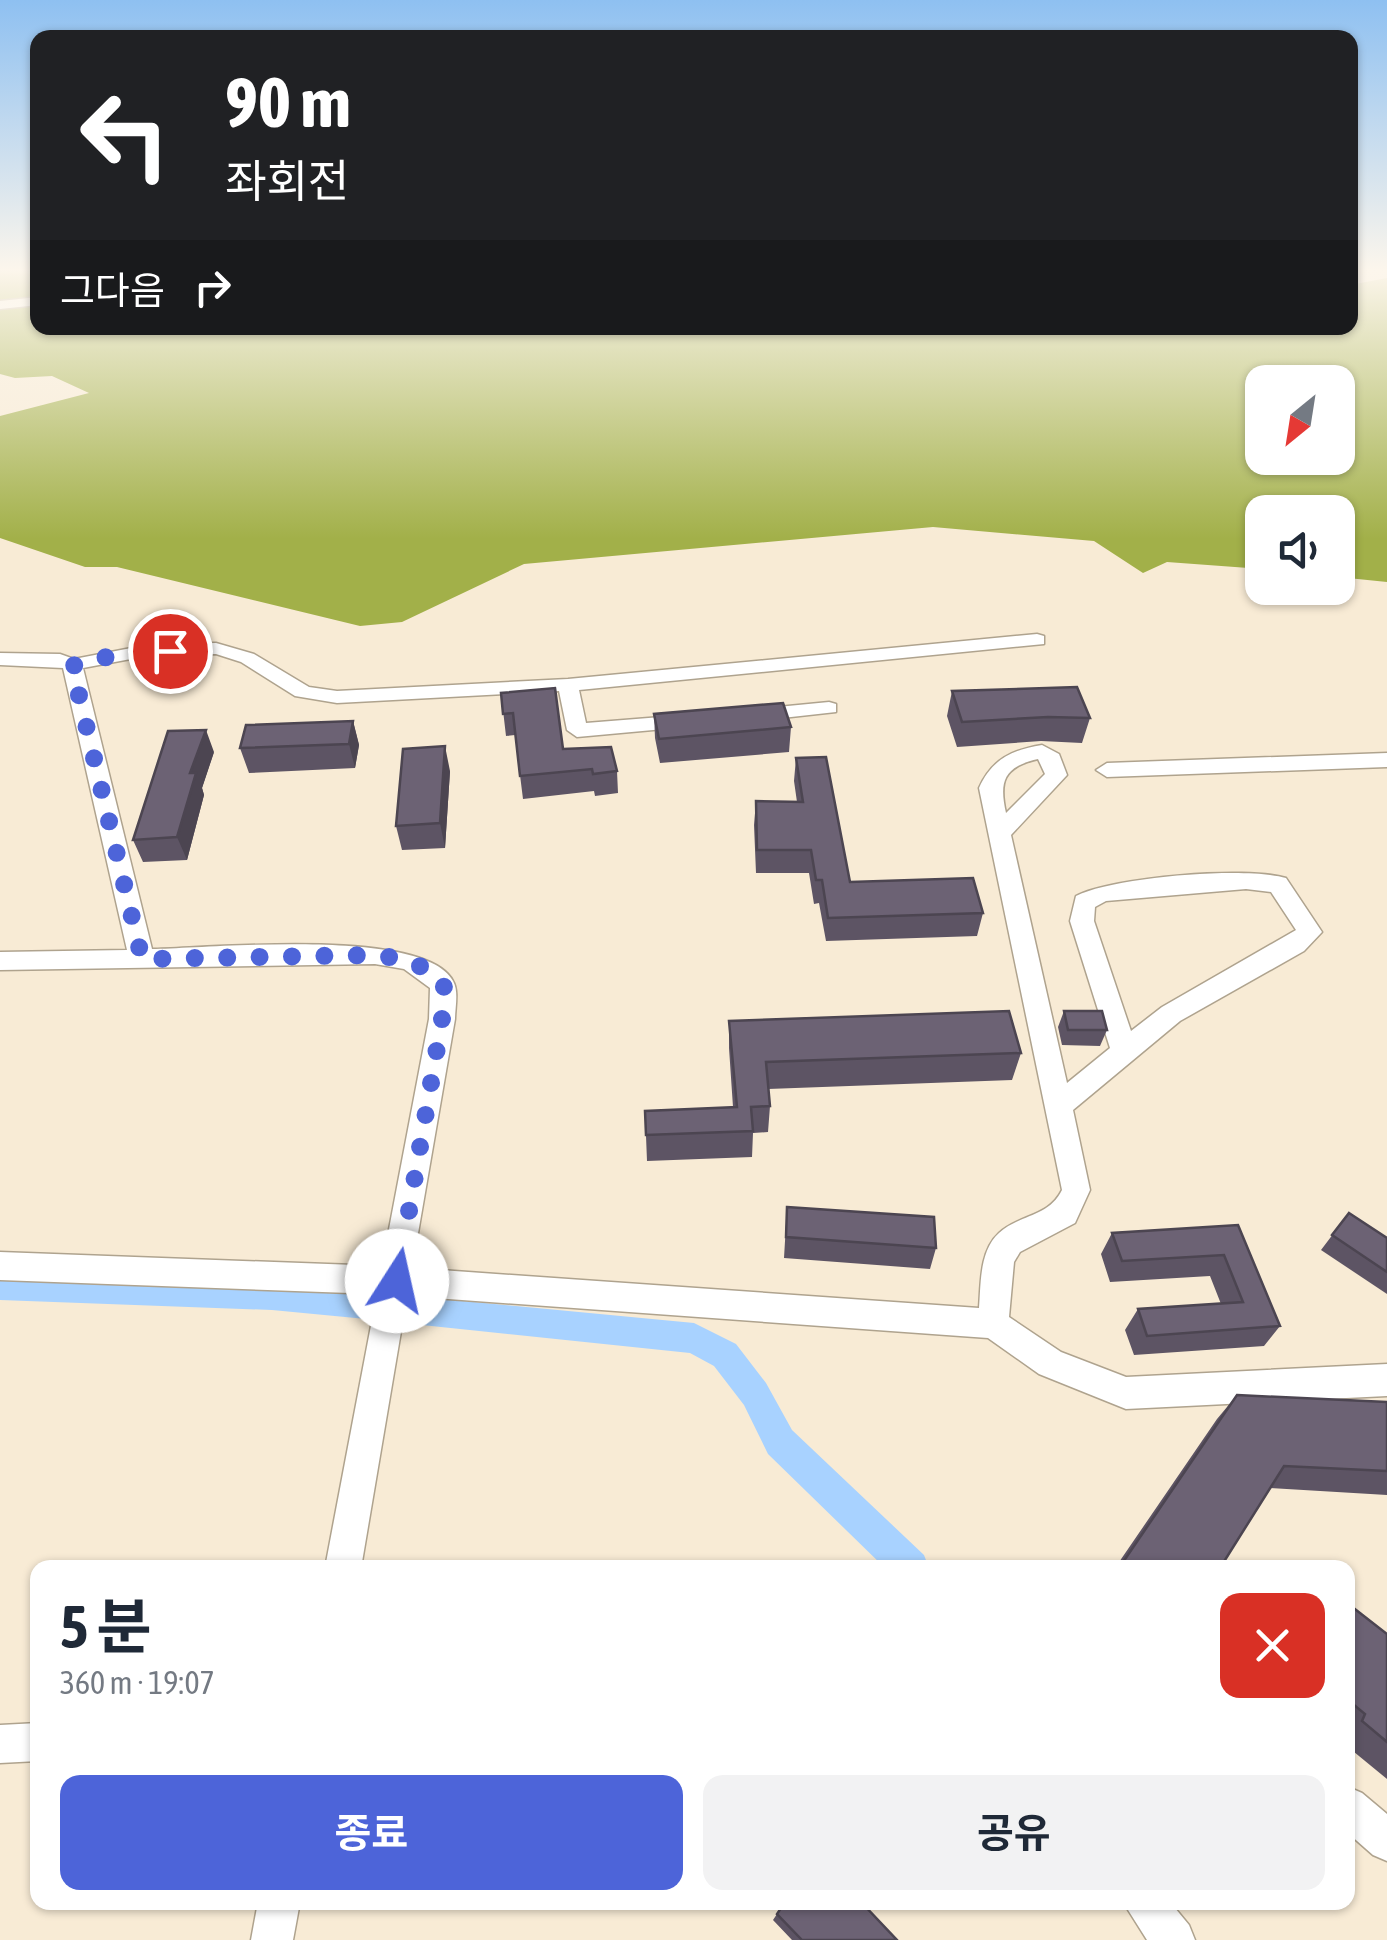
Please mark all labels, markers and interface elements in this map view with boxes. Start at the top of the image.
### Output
text: 90 m [225,62,351,142]
icon: left [60,70,190,200]
text: 좌회전 [225,155,349,207]
icon: right [185,260,240,315]
text: 그다음 [60,269,165,312]
north arrow [1245,365,1355,475]
map controls [1245,365,1355,605]
button: sound [1245,495,1355,605]
pin [128,609,213,694]
icon: arrive [143,624,198,679]
position arrow [345,1229,449,1333]
text: 5 분 [60,1592,152,1661]
button: close [1220,1593,1325,1698]
text: 360 m · 19:07 [60,1664,215,1701]
button: 종료 [60,1775,683,1890]
button: 공유 [703,1775,1325,1890]

